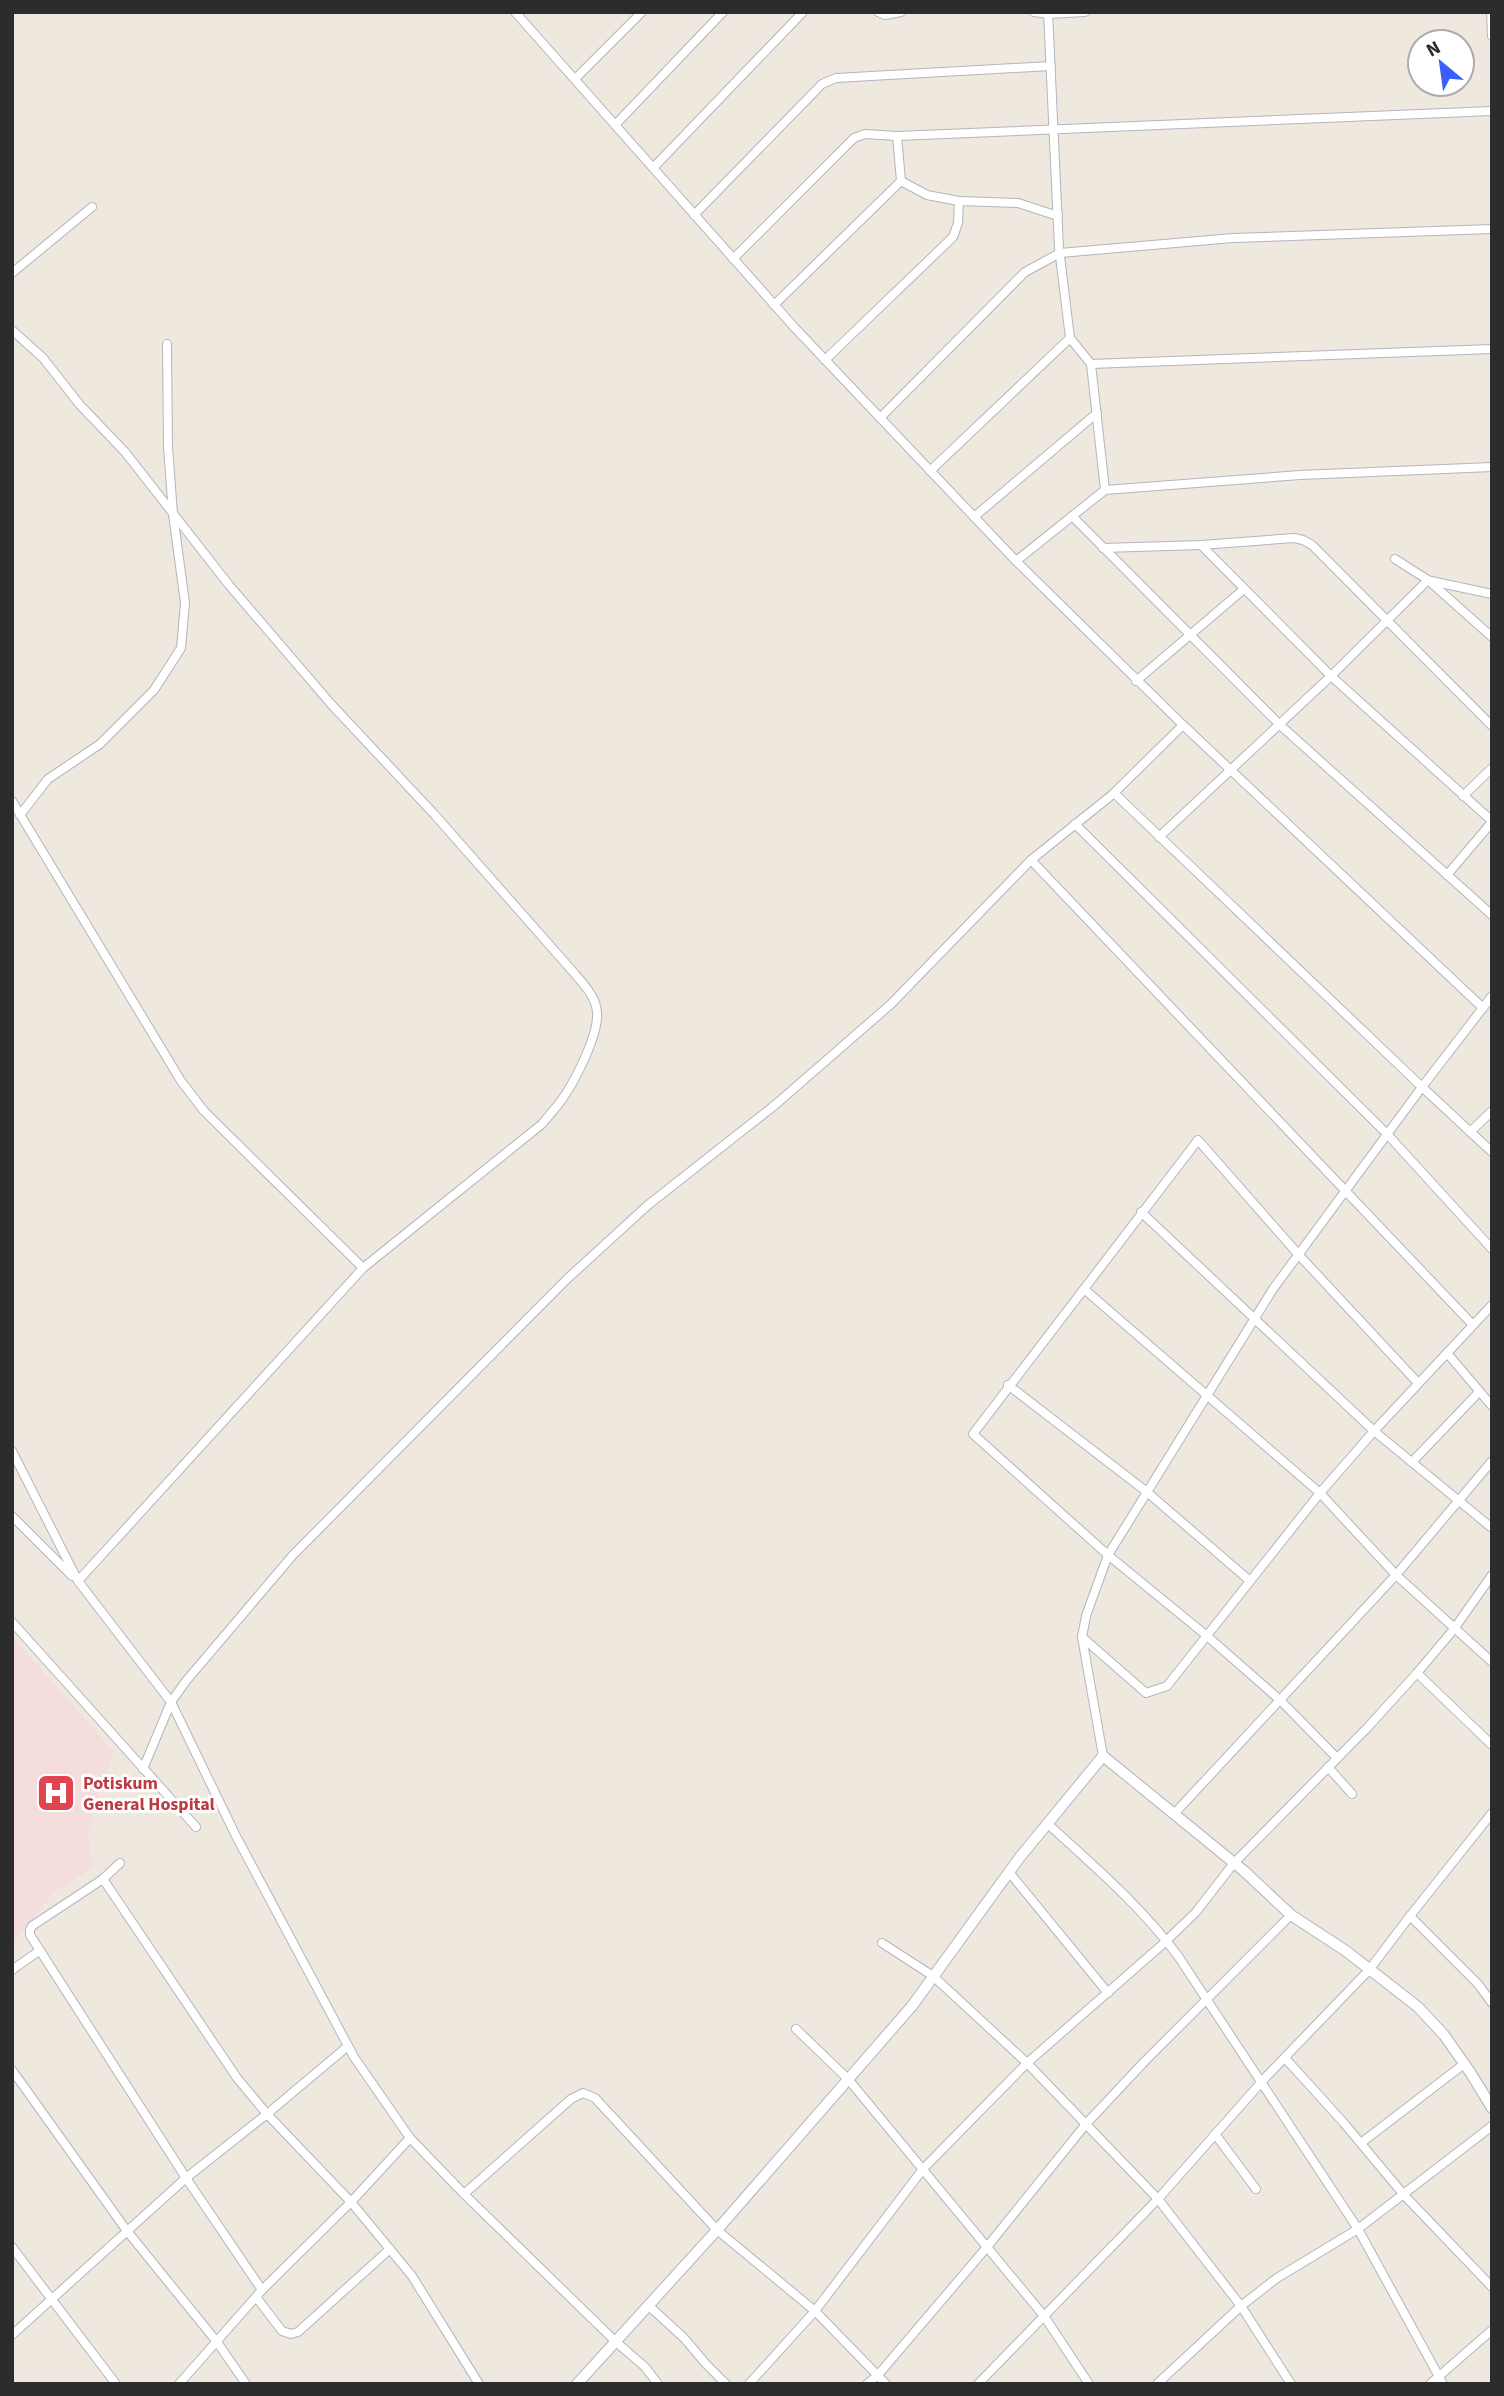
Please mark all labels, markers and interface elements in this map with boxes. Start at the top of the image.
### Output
north arrow [1406,28,1476,98]
text: N [1421,35,1446,64]
place label: Potiskum General Hospital [83,1771,215,1817]
hospital icon: Potiskum General Hospital [35,1772,77,1814]

